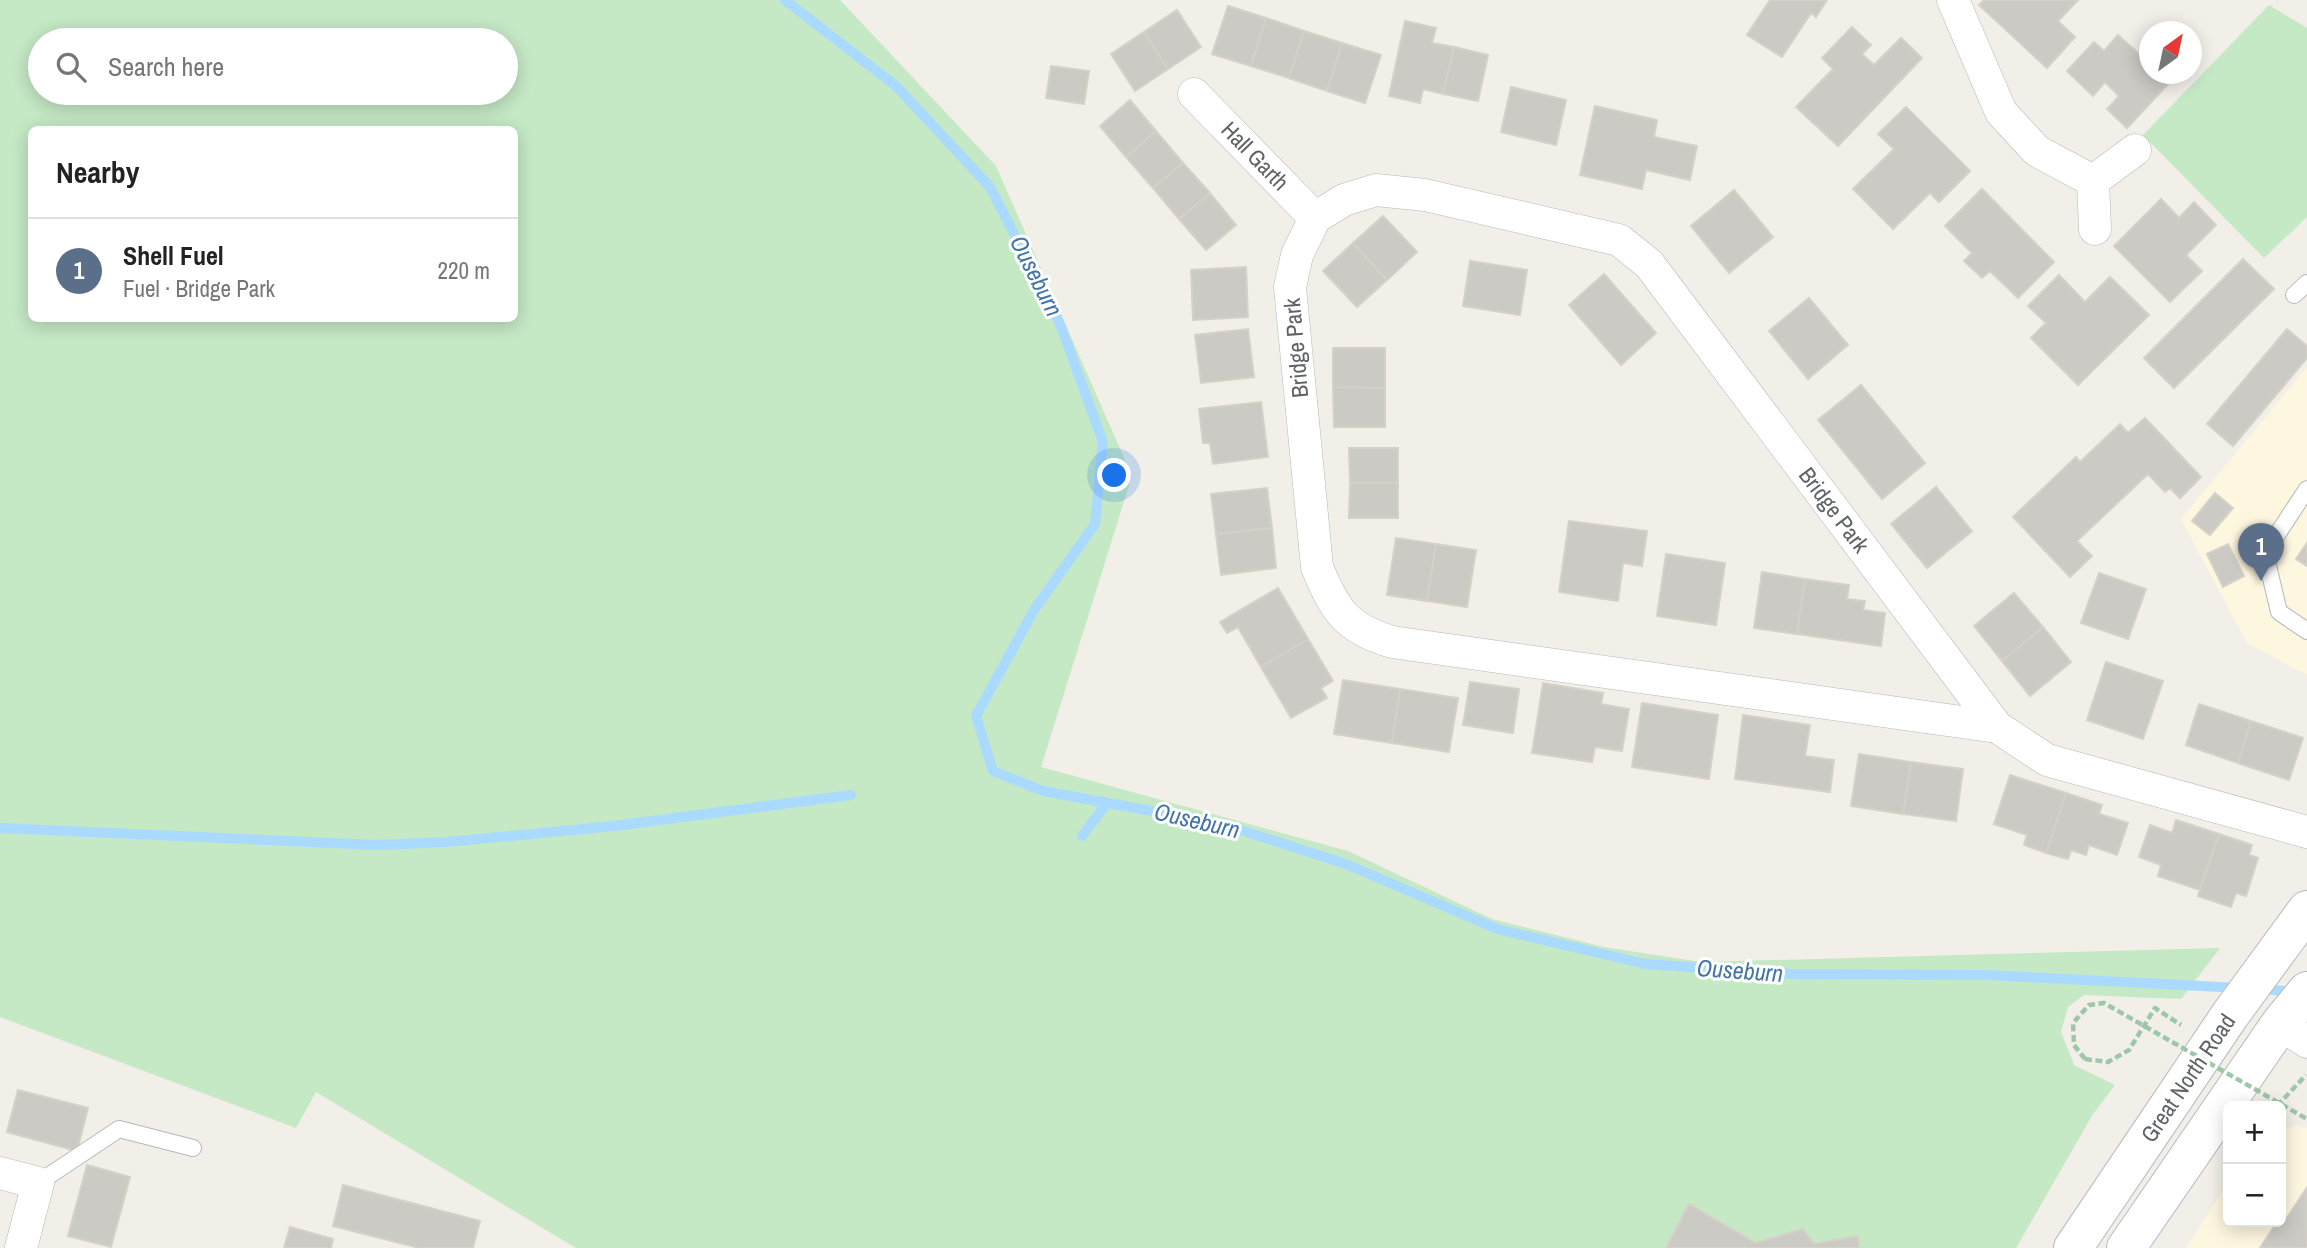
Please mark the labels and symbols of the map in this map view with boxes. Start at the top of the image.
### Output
north arrow [2139,21,2202,84]
street label: Hall Garth [1215,114,1296,197]
water label: Ouseburn [1003,230,1071,321]
street label: Bridge Park [1276,297,1315,399]
your location [1097,458,1131,492]
street label: Bridge Park [1792,461,1877,559]
pin: 1 [2238,523,2284,581]
water label: Ouseburn [1152,795,1243,845]
water label: Ouseburn [1696,951,1784,989]
street label: Great North Road [2133,1007,2242,1148]

